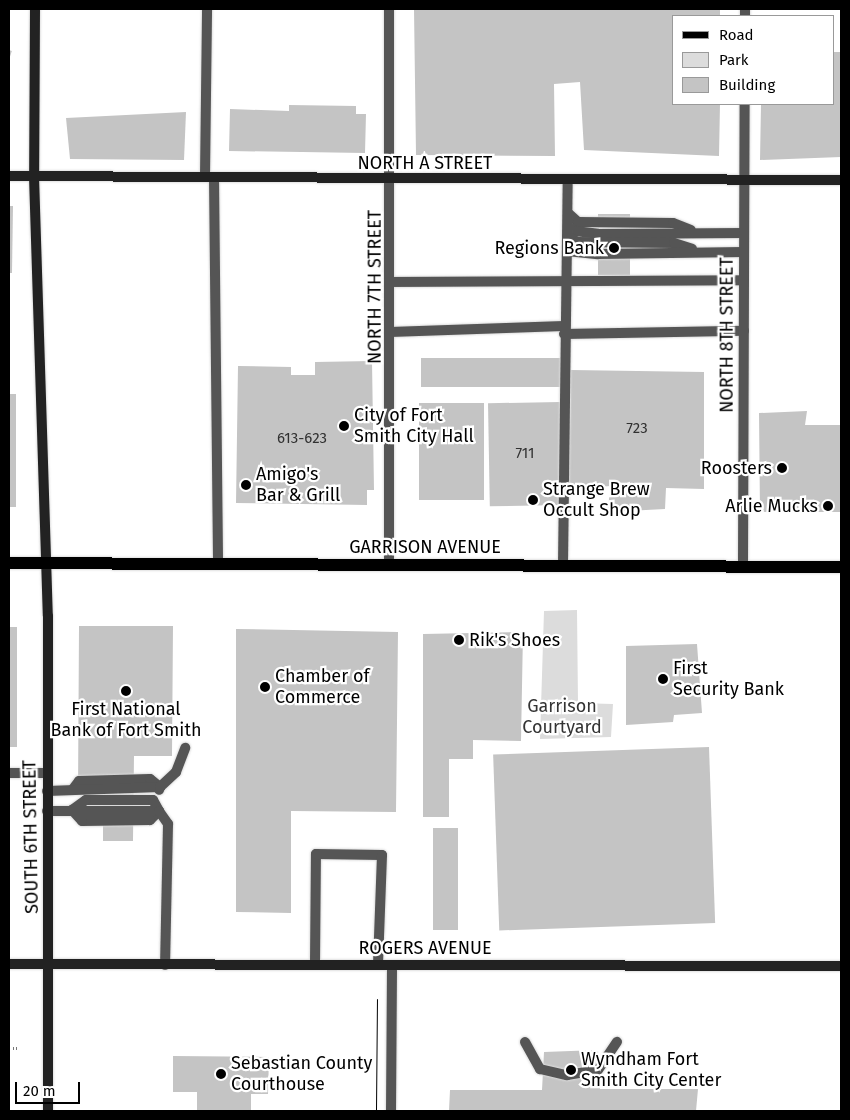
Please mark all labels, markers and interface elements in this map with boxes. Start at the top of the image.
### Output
legend [672,15,835,105]
text: Road [719,26,754,44]
text: Park [719,51,749,69]
text: Building [719,76,775,94]
street label: NORTH A STREET [358,152,492,174]
street label: NORTH 7TH STREET [364,210,386,364]
place label: Regions Bank [494,237,604,259]
marker: Regions Bank [608,242,620,254]
street label: NORTH 8TH STREET [716,257,738,413]
place label: City of Fort Smith City Hall [354,405,474,448]
marker: City of Fort Smith City Hall [338,420,350,432]
house number: 723 [626,420,648,438]
house number: 613-623 [277,430,327,448]
house number: 711 [515,445,535,463]
place label: Roosters [701,457,772,479]
marker: Roosters [776,462,788,474]
place label: Amigo's Bar & Grill [256,464,340,506]
marker: Amigo's Bar & Grill [240,479,252,491]
place label: Strange Brew Occult Shop [543,479,650,522]
marker: Strange Brew Occult Shop [527,494,539,506]
place label: Arlie Mucks [725,495,818,517]
marker: Arlie Mucks [822,500,834,512]
street label: GARRISON AVENUE [349,536,501,558]
place label: Rik's Shoes [469,629,560,651]
marker: Rik's Shoes [453,634,465,646]
place label: First Security Bank [673,658,784,701]
place label: Chamber of Commerce [275,666,369,709]
marker: First Security Bank [657,673,669,685]
marker: Chamber of Commerce [259,681,271,693]
marker: First National Bank of Fort Smith [120,685,132,697]
park label: Garrison Courtyard [522,696,602,739]
place label: First National Bank of Fort Smith [51,699,201,742]
street label: SOUTH 6TH STREET [19,760,43,914]
street label: ROGERS AVENUE [358,937,492,959]
place label: Wyndham Fort Smith City Center [581,1049,721,1092]
place label: Sebastian County Courthouse [231,1053,372,1096]
marker: Wyndham Fort Smith City Center [565,1064,577,1076]
marker: Sebastian County Courthouse [215,1068,227,1080]
scale bar [18,1072,82,1104]
text: 20 m [23,1082,56,1100]

